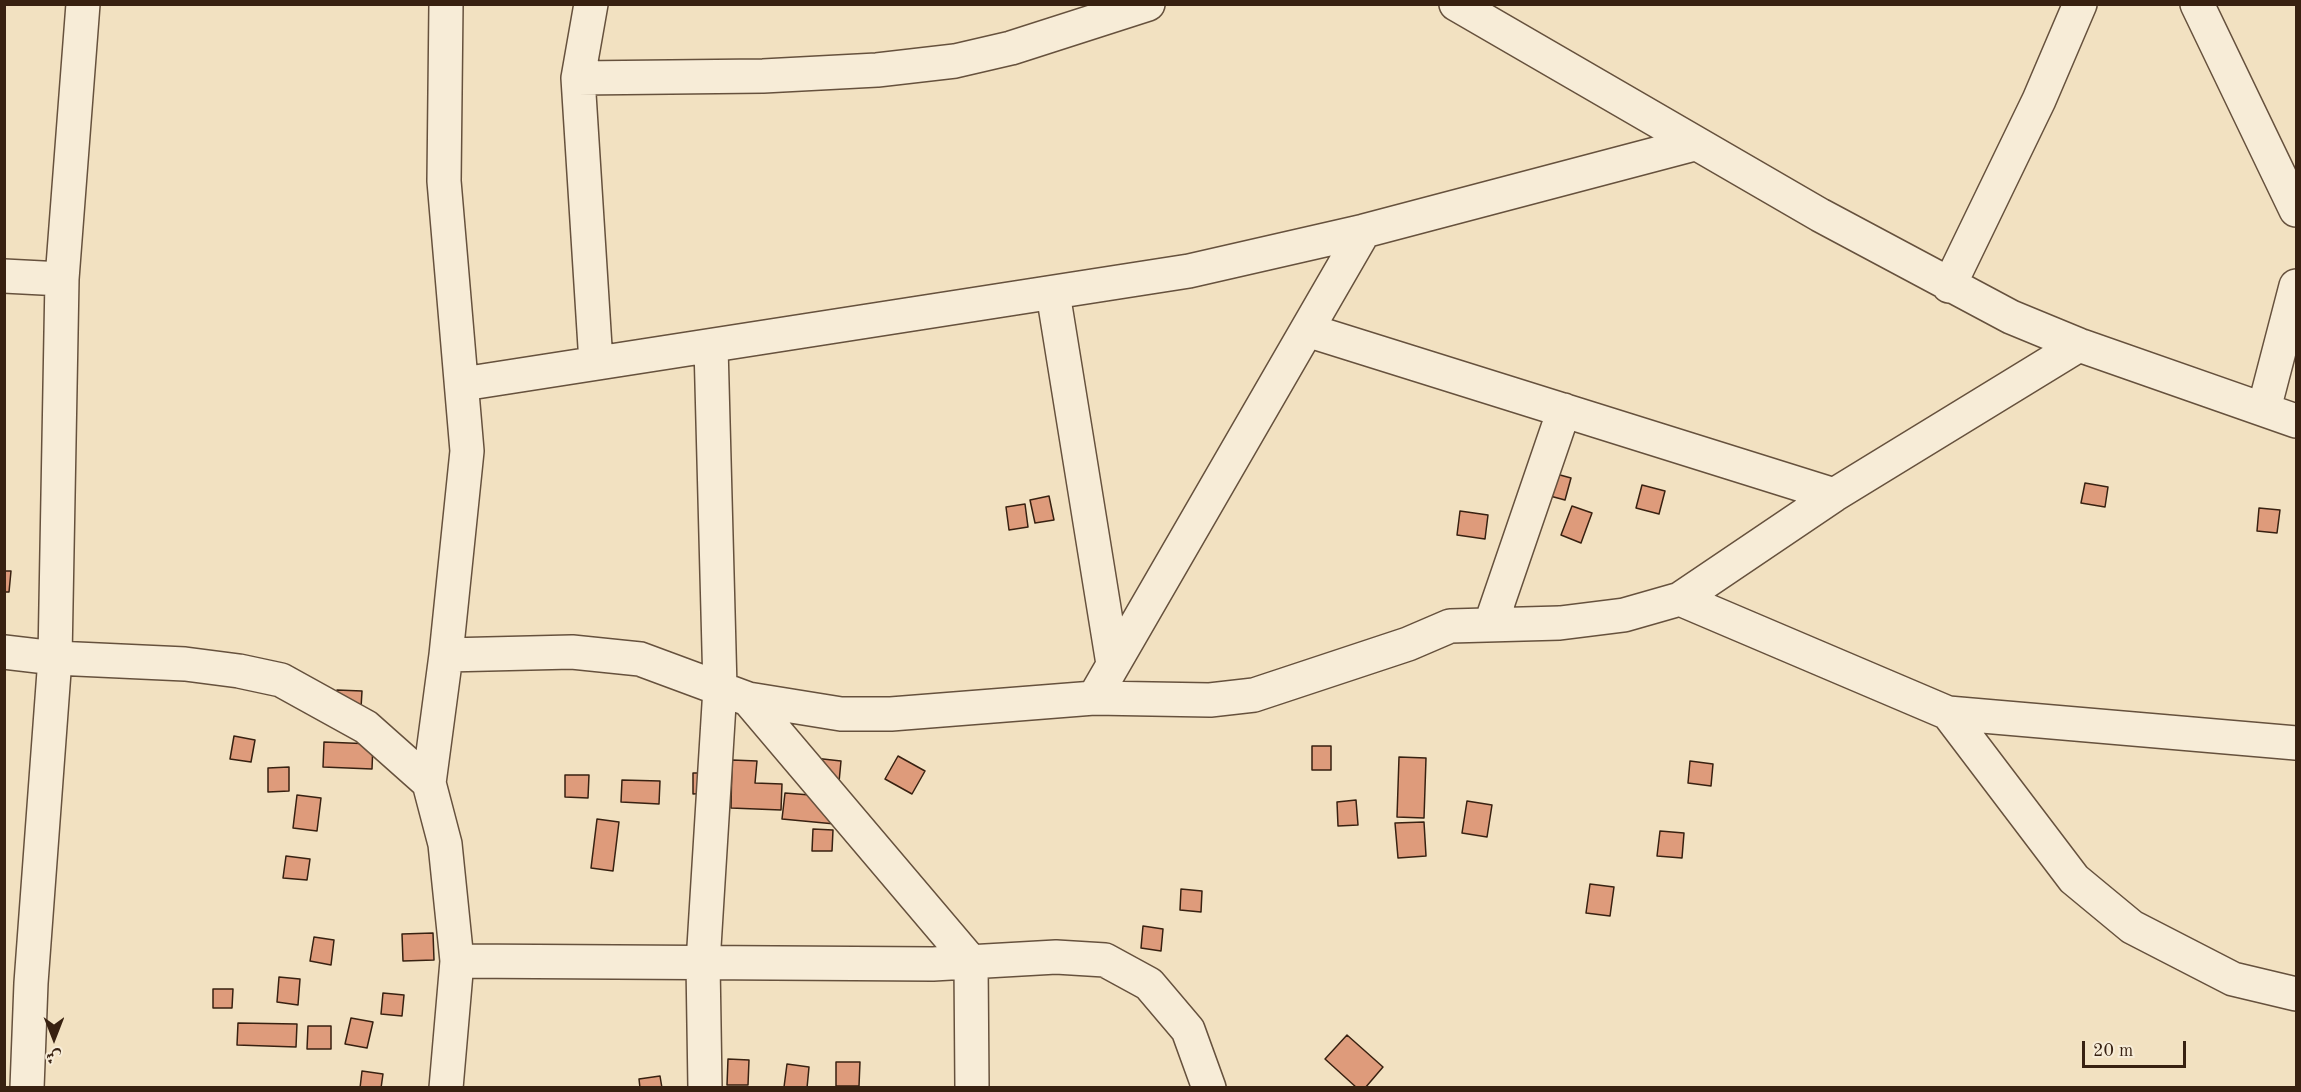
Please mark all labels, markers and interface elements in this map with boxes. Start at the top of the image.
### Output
north arrow [24,1008,84,1068]
scale bar [2085,1029,2188,1067]
text: 20 m [2093,1042,2133,1060]
text: ش [46,1048,62,1064]

